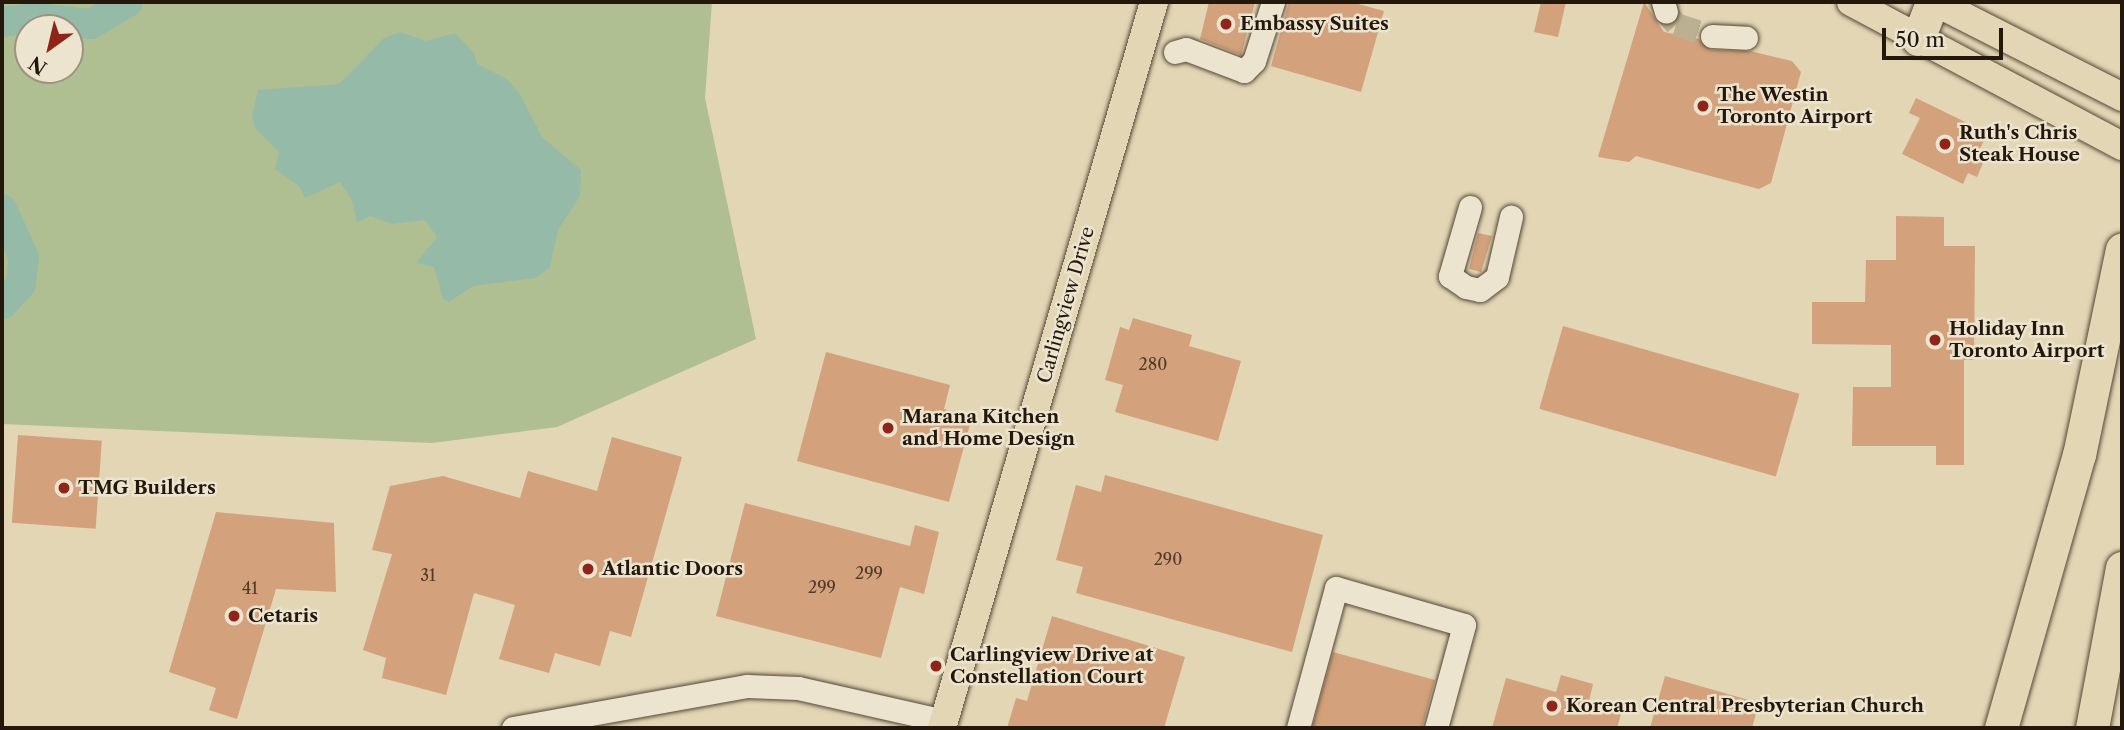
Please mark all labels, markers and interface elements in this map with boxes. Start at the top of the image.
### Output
place label: Embassy Suites [1240,13,1389,35]
north arrow [14,14,84,84]
scale bar [1886,14,2007,58]
marker: Embassy Suites [1218,16,1234,32]
text: 50 m [1895,27,1945,52]
text: N [25,51,51,79]
place label: The Westin Toronto Airport [1717,84,1873,128]
marker: The Westin Toronto Airport [1695,98,1711,114]
place label: Ruth's Chris Steak House [1959,122,2080,166]
marker: Ruth's Chris Steak House [1937,136,1953,152]
street label: Carlingview Drive [1033,224,1099,386]
place label: Holiday Inn Toronto Airport [1949,318,2105,362]
marker: Holiday Inn Toronto Airport [1927,332,1943,348]
house number: 280 [1139,354,1167,374]
place label: Marana Kitchen and Home Design [902,406,1075,450]
marker: Marana Kitchen and Home Design [880,420,896,436]
place label: TMG Builders [78,477,216,499]
marker: TMG Builders [56,480,72,496]
house number: 290 [1154,549,1182,569]
place label: Atlantic Doors [602,558,743,580]
marker: Atlantic Doors [580,561,596,577]
house number: 299 [855,563,883,583]
house number: 31 [420,565,436,585]
house number: 299 [808,577,836,597]
house number: 41 [242,578,258,598]
place label: Cetaris [248,605,318,627]
marker: Cetaris [226,608,242,624]
place label: Carlingview Drive at Constellation Court [950,644,1154,688]
marker: Carlingview Drive at Constellation Court [928,658,944,674]
place label: Korean Central Presbyterian Church [1566,695,1924,717]
marker: Korean Central Presbyterian Church [1544,698,1560,714]

